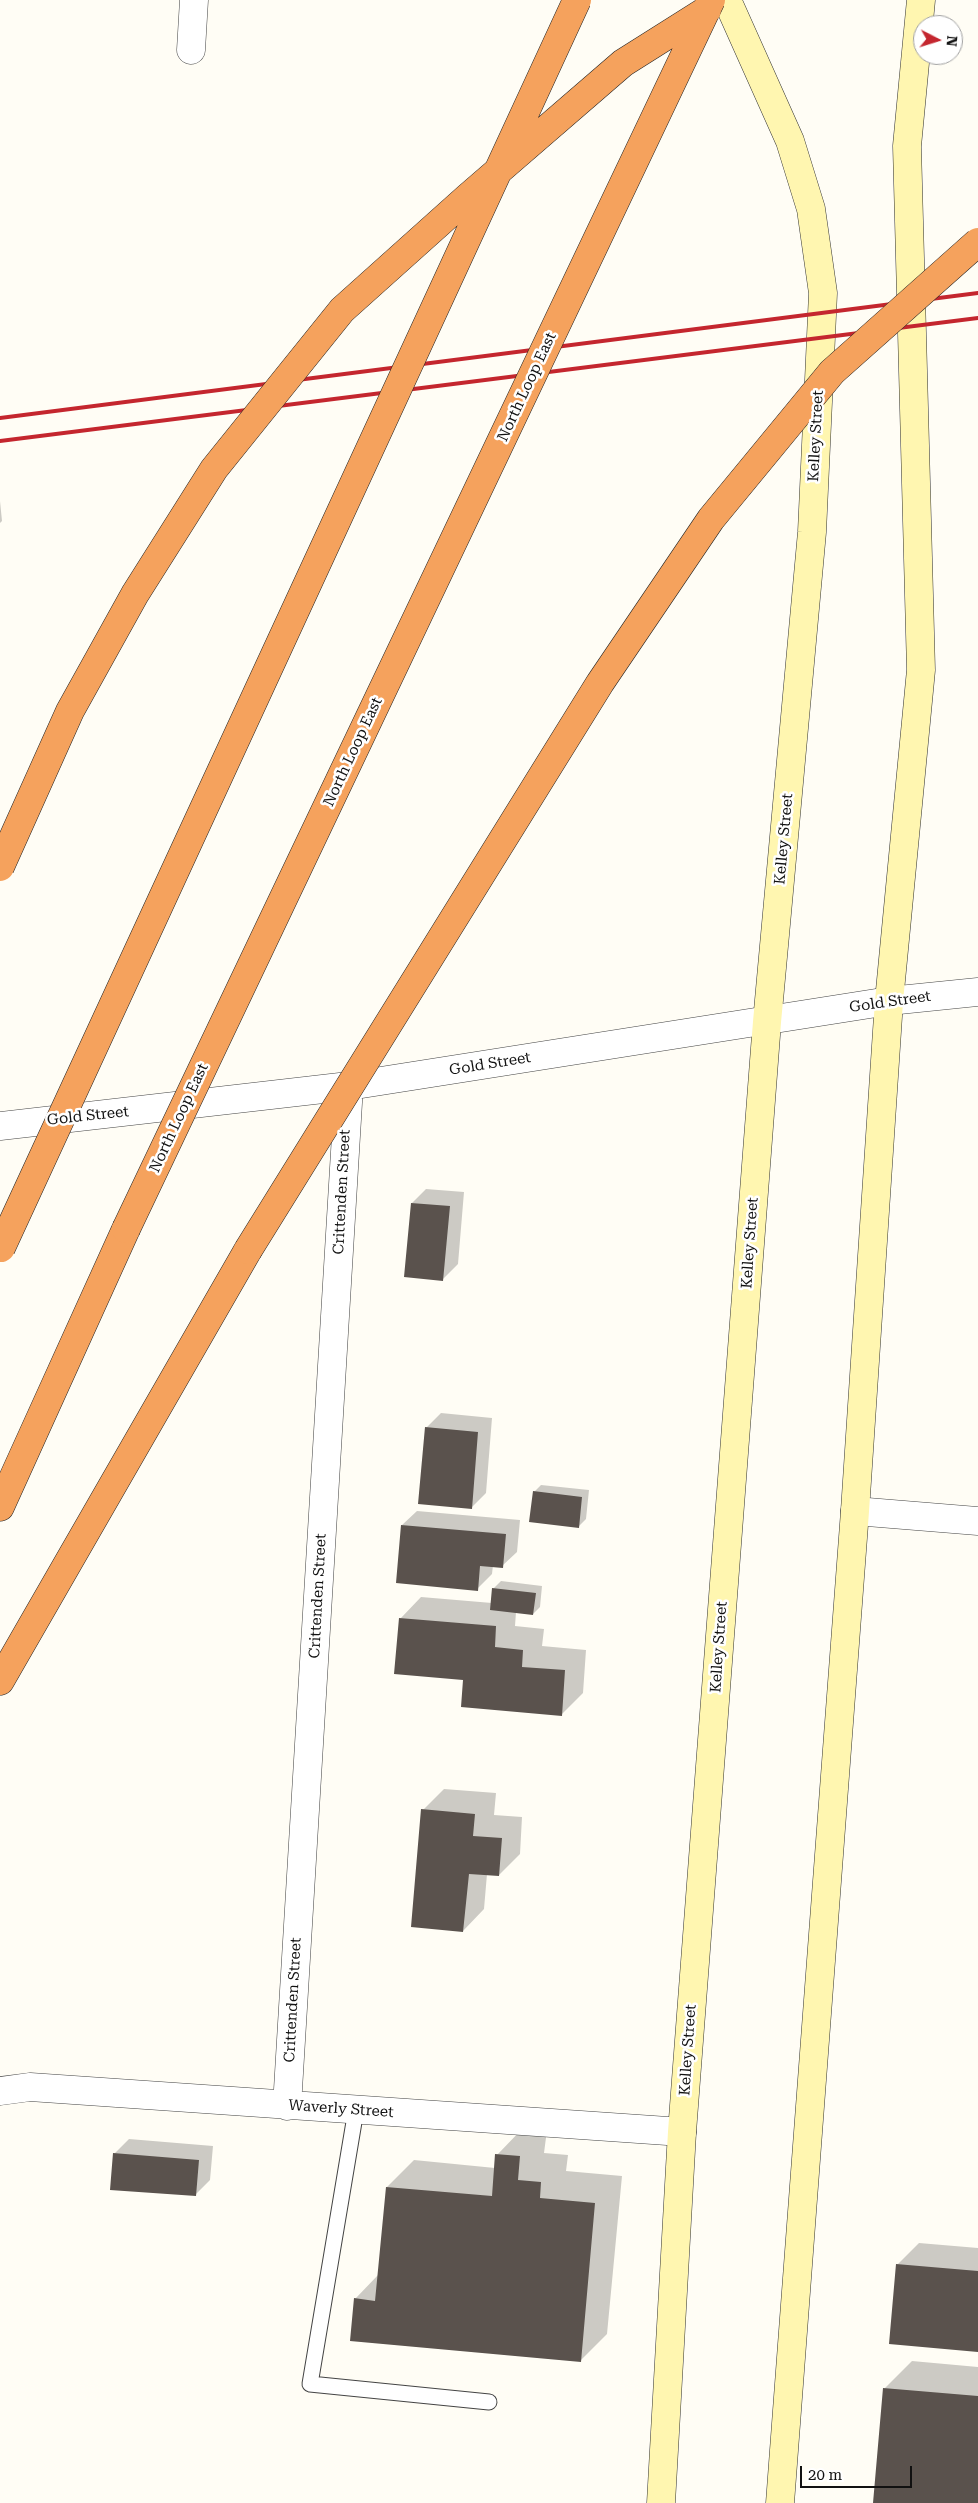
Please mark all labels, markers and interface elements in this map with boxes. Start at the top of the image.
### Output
north arrow [913,15,963,65]
text: N [944,35,960,47]
street label: North Loop East [494,330,560,444]
street label: Kelley Street [805,390,827,482]
street label: North Loop East [320,695,386,809]
street label: Kelley Street [771,793,797,885]
street label: Gold Street [848,987,932,1017]
street label: Gold Street [448,1049,532,1079]
street label: North Loop East [146,1061,212,1175]
street label: Gold Street [46,1103,130,1129]
street label: Crittenden Street [330,1129,354,1255]
street label: Kelley Street [738,1197,762,1289]
street label: Crittenden Street [306,1533,330,1659]
street label: Kelley Street [707,1601,731,1693]
street label: Crittenden Street [281,1937,305,2063]
street label: Kelley Street [676,2004,700,2096]
street label: Waverly Street [288,2096,394,2122]
scale bar [803,2456,916,2488]
text: 20 m [808,2466,842,2484]

